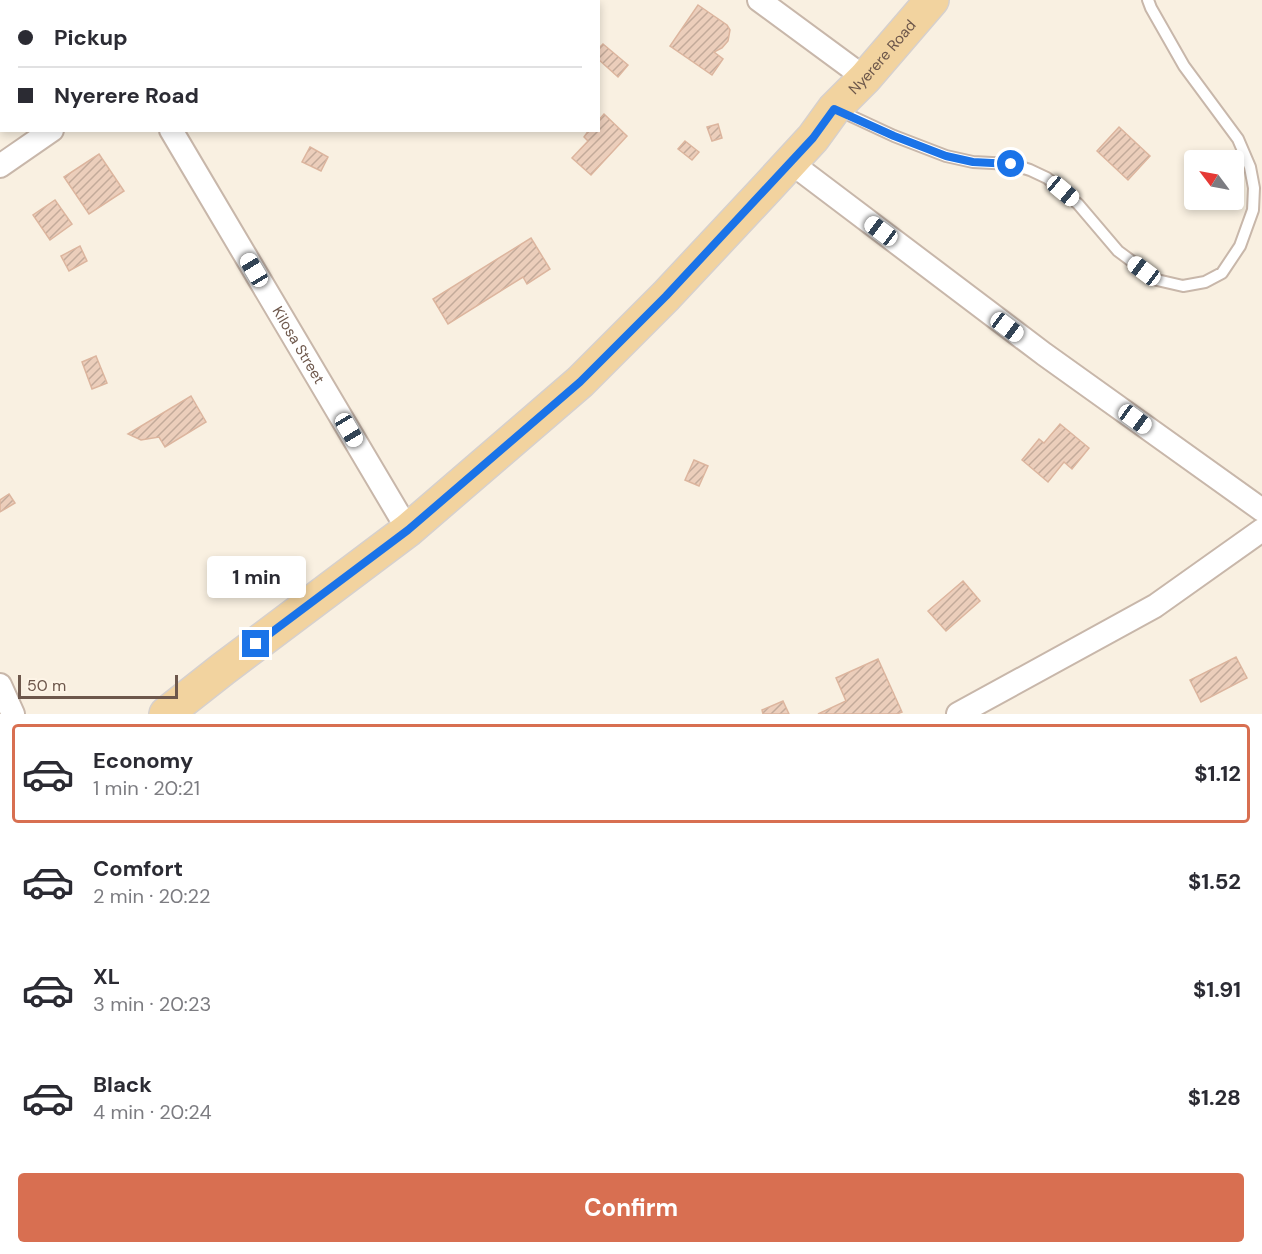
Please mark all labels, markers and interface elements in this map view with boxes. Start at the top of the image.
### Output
street label: Nyerere Road [844,16,921,99]
text: Pickup [54,23,128,52]
text: Nyerere Road [54,81,199,110]
route start [997,150,1024,177]
north arrow [1184,150,1244,210]
map controls [1184,150,1244,210]
car [1043,173,1083,209]
car [861,213,901,249]
car [237,250,271,290]
car [1124,253,1164,289]
street label: Kilosa Street [268,303,329,388]
car [987,309,1027,345]
car [1115,401,1155,437]
car [332,410,366,450]
callout: 1 min [206,557,306,599]
text: 1 min [232,564,281,590]
route end [242,630,269,657]
scale bar [18,672,178,700]
text: 50 m [27,675,66,696]
text: Economy [93,746,193,775]
icon: car [21,747,75,801]
text: $1.12 [1194,759,1241,788]
text: 1 min · 20:21 [93,775,200,801]
text: Comfort [93,854,183,883]
icon: car [21,855,75,909]
text: $1.52 [1188,867,1241,896]
text: 2 min · 20:22 [93,883,211,909]
text: XL [93,962,120,991]
icon: car [21,963,75,1017]
text: $1.91 [1193,975,1241,1004]
text: 3 min · 20:23 [93,991,211,1017]
text: Black [93,1070,152,1099]
icon: car [21,1071,75,1125]
text: $1.28 [1188,1083,1241,1112]
text: 4 min · 20:24 [93,1099,212,1125]
button: Confirm [18,1173,1244,1242]

